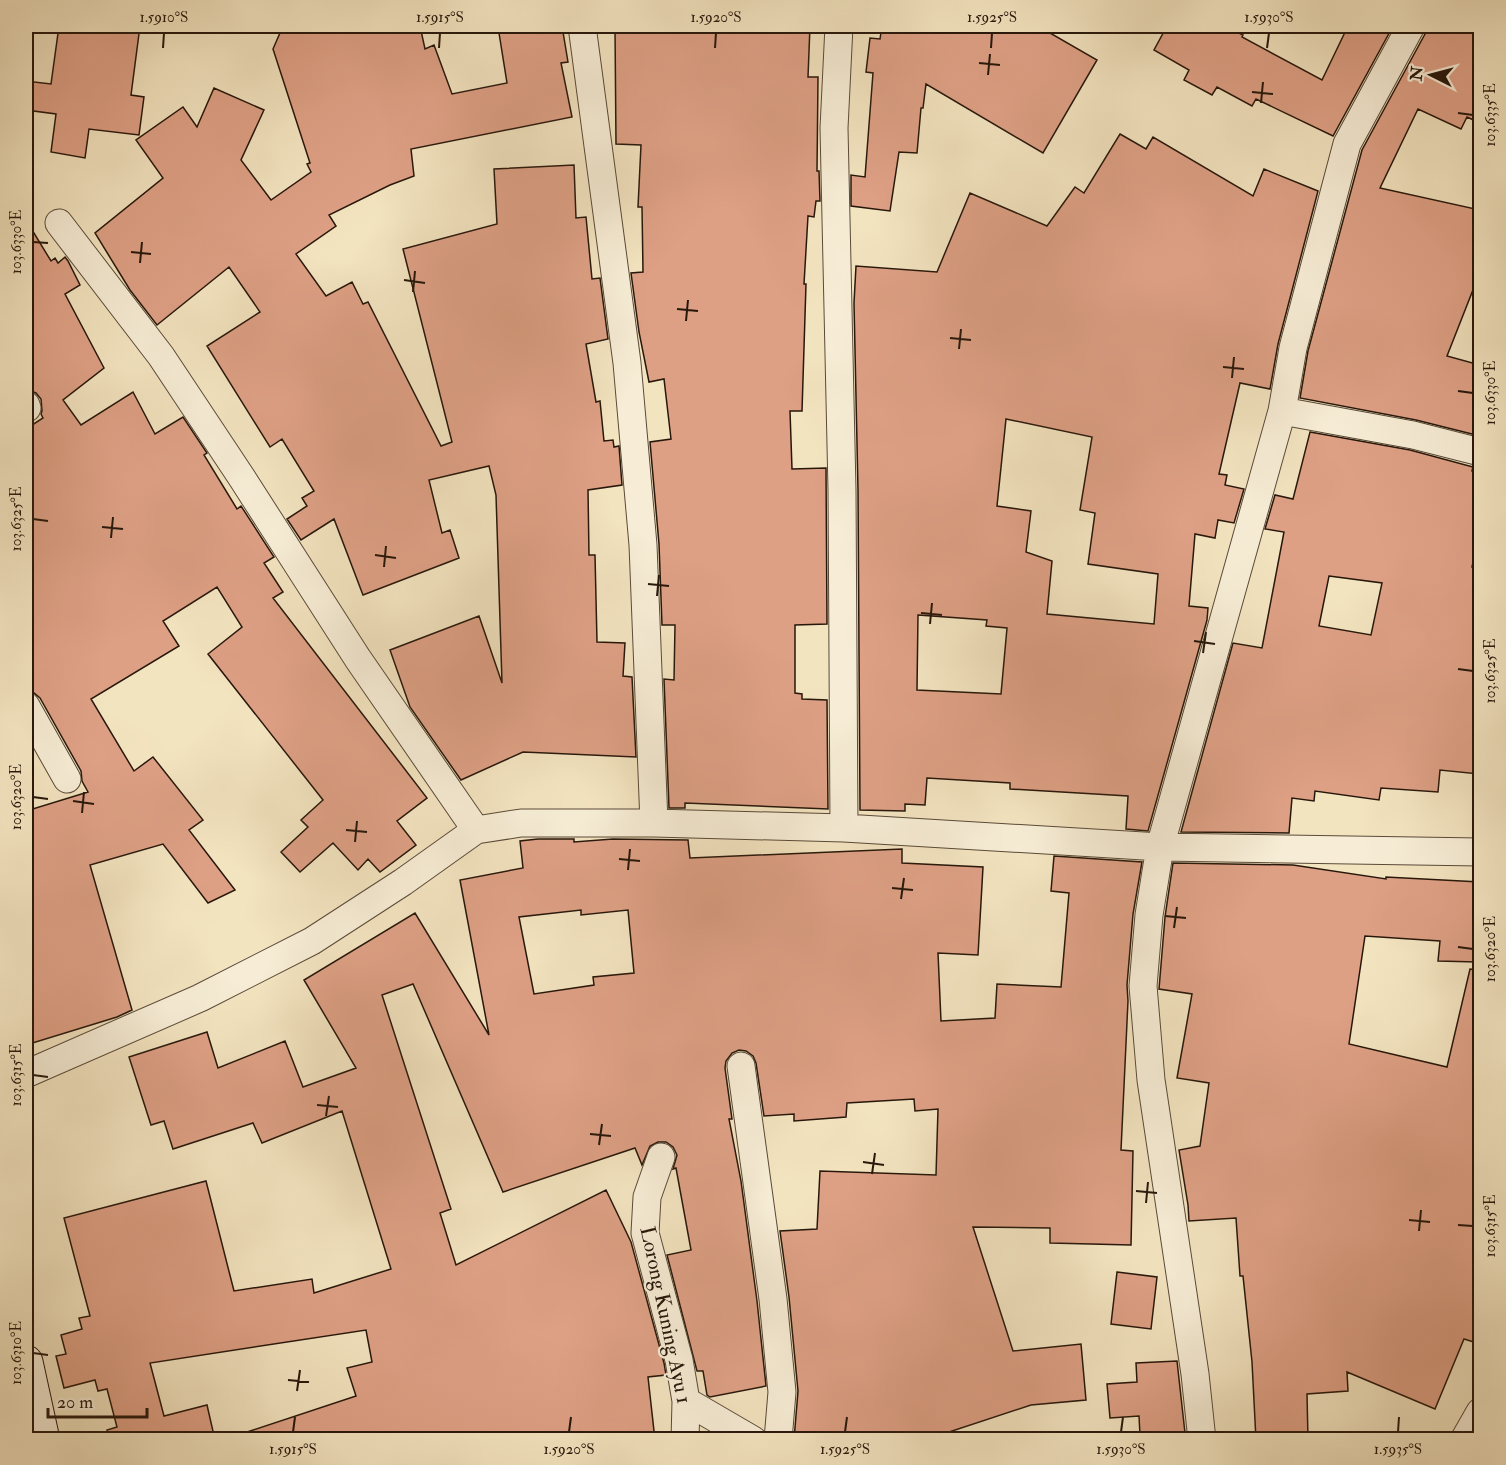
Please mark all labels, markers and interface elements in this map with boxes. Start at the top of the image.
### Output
text: 1.5910°S [140,8,188,27]
text: 1.5915°S [416,8,464,27]
text: 1.5920°S [690,8,742,27]
text: 1.5925°S [967,8,1017,27]
text: 1.5930°S [1244,8,1294,27]
north arrow [1401,45,1461,105]
text: N [1406,65,1428,83]
text: 103.6335°E [1481,83,1500,147]
text: 103.6330°E [7,210,26,274]
text: 103.6330°E [1481,361,1500,425]
text: 103.6325°E [7,486,26,552]
text: 103.6325°E [1481,638,1500,704]
text: 103.6320°E [7,764,26,830]
text: 103.6320°E [1481,916,1500,982]
text: 103.6315°E [7,1043,26,1106]
text: 103.6315°E [1481,1194,1500,1257]
street label: Lorong Kuning Ayu 1 [633,1224,698,1406]
text: 103.6310°E [7,1321,26,1385]
scale bar [48,1381,147,1419]
text: 20 m [57,1391,93,1414]
text: 1.5915°S [269,1440,317,1459]
text: 1.5920°S [543,1440,595,1459]
text: 1.5925°S [820,1440,870,1459]
text: 1.5930°S [1096,1440,1146,1459]
text: 1.5935°S [1374,1440,1422,1459]

